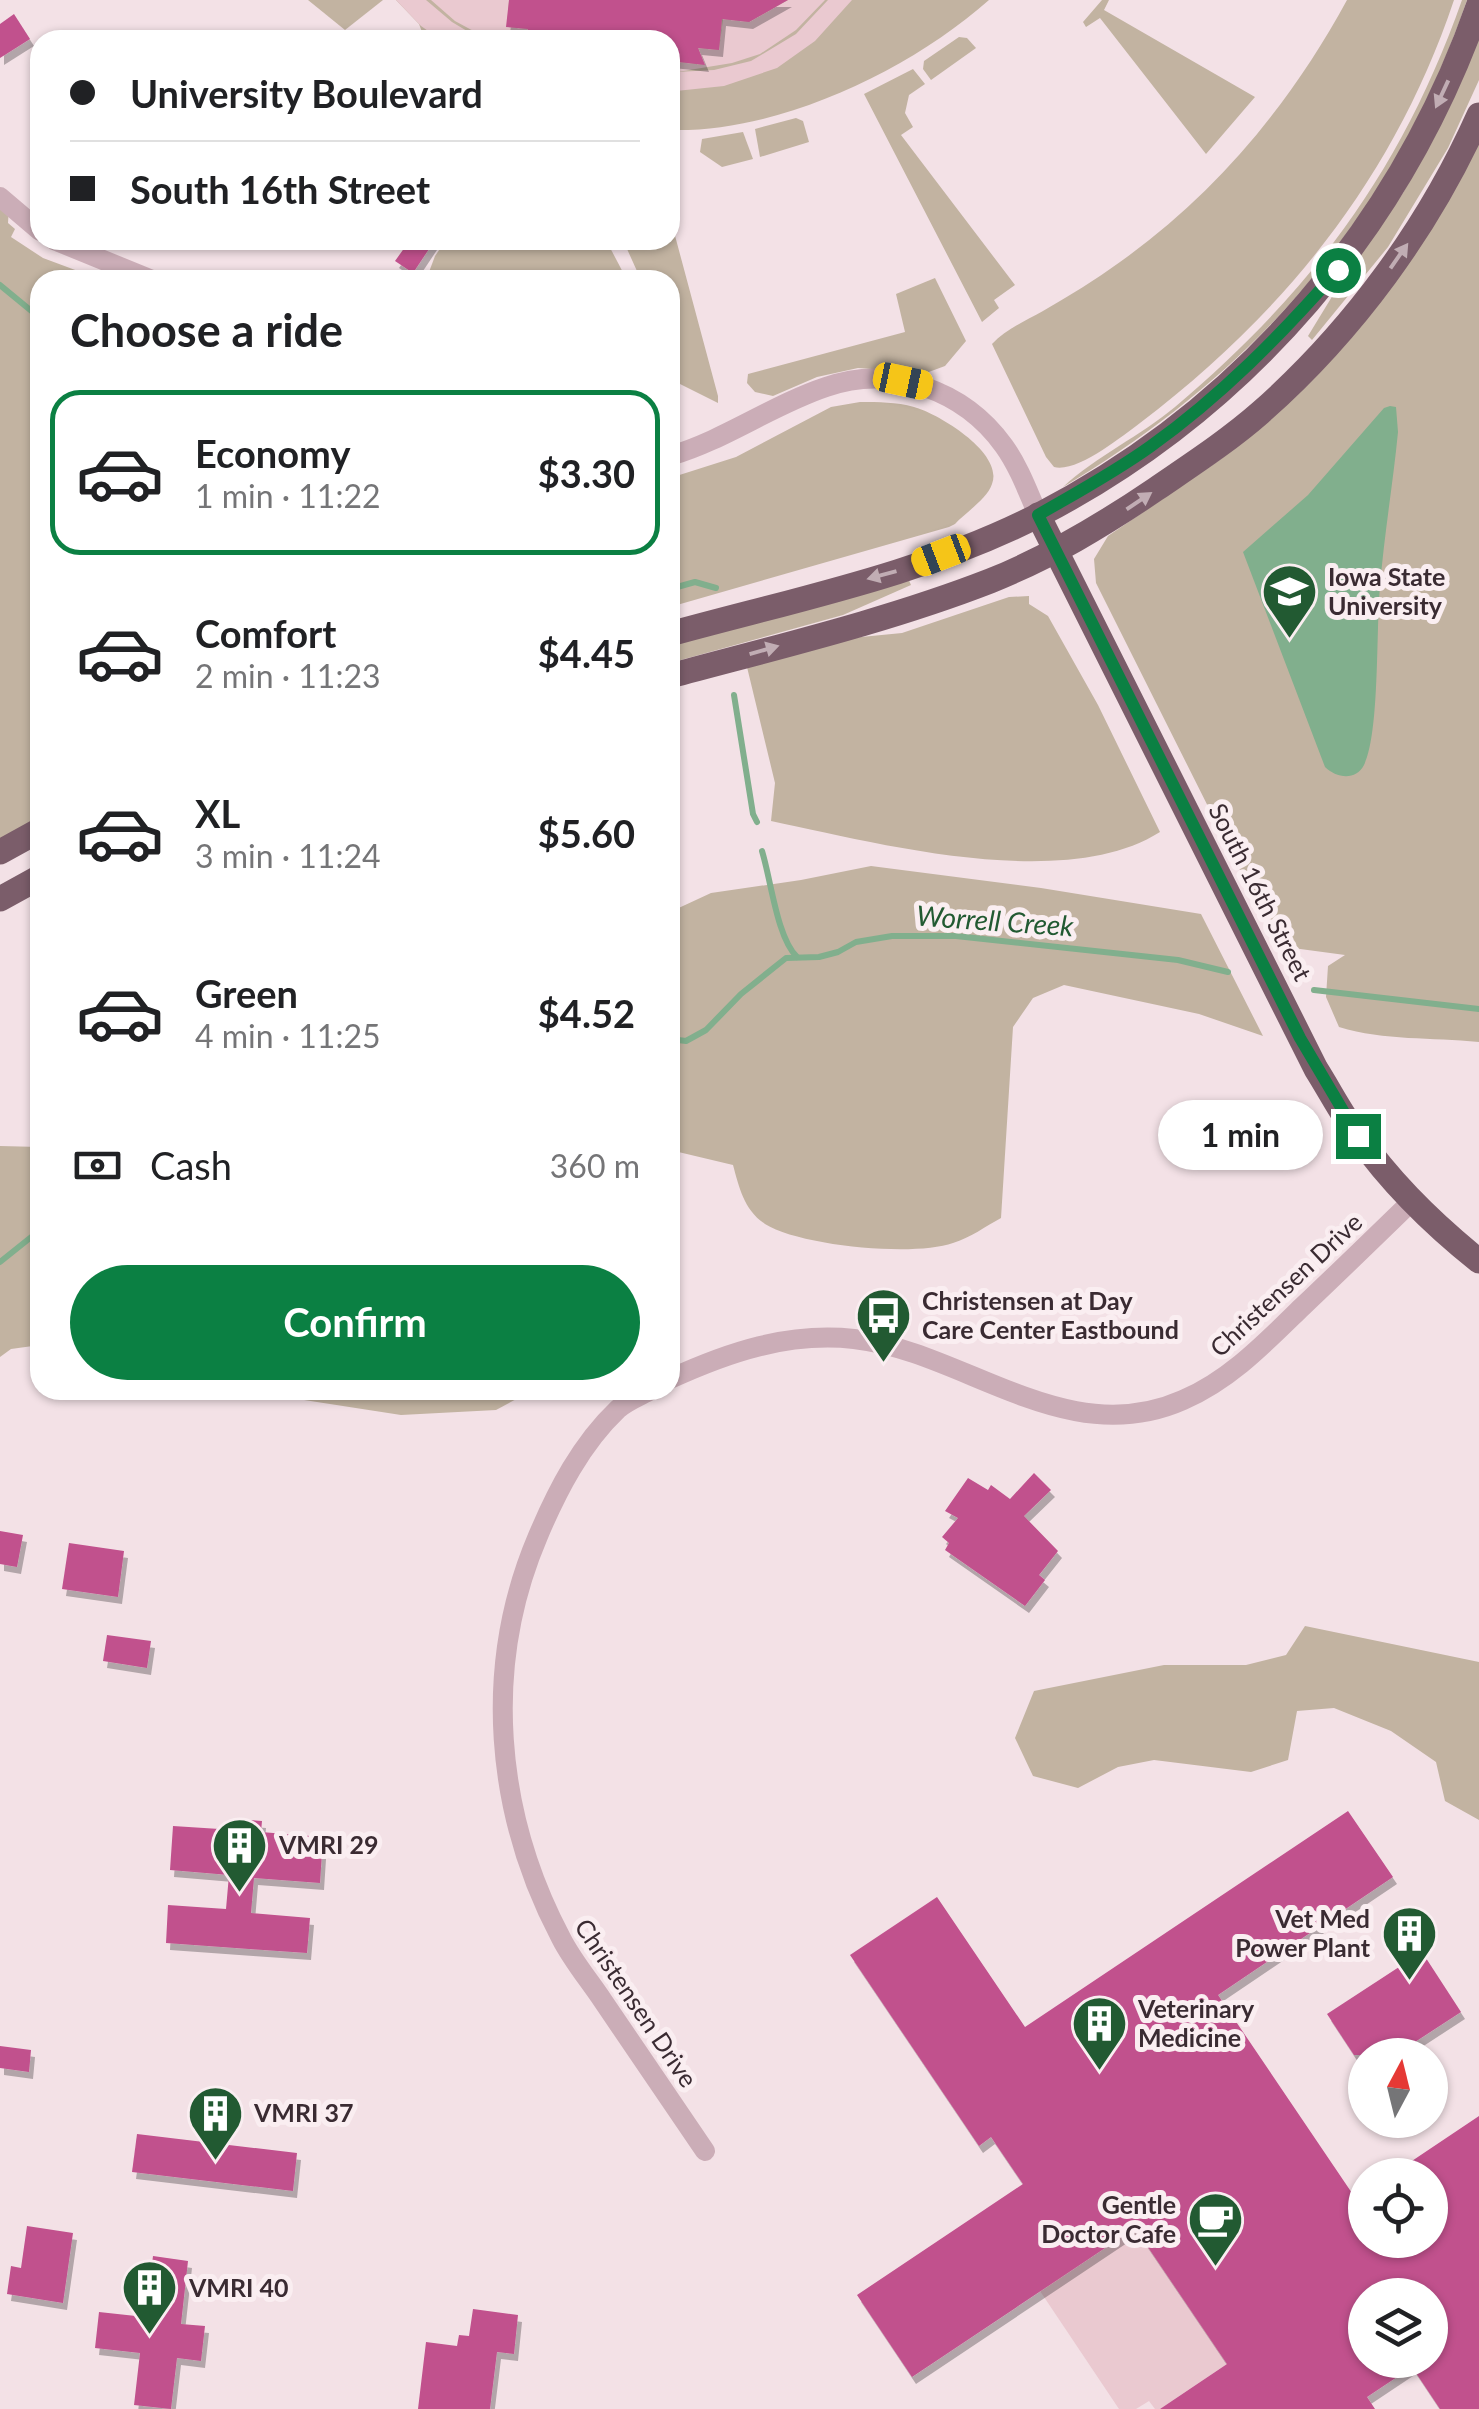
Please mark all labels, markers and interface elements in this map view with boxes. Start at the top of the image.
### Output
text: University Boulevard [130,70,483,116]
one-way arrow [1433,79,1450,108]
text: South 16th Street [130,166,430,212]
one-way arrow [1389,242,1408,269]
route start [1316,248,1361,293]
text: Choose a ride [70,303,343,357]
car [871,360,935,402]
icon: car [75,428,165,518]
text: Economy [195,430,350,476]
text: $3.30 [538,450,635,496]
text: 1 min · 11:22 [195,476,381,515]
one-way arrow [1125,492,1152,510]
car [908,530,974,580]
school or university icon: Iowa State University [1259,561,1319,640]
place label: Iowa State University [1328,561,1445,620]
one-way arrow [866,568,897,583]
icon: car [75,608,165,698]
text: Comfort [195,610,336,656]
text: $4.45 [538,630,635,676]
one-way arrow [749,642,780,657]
text: 2 min · 11:23 [195,656,381,695]
icon: car [75,788,165,878]
text: XL [195,790,240,836]
street label: South 16th Street [1203,798,1319,985]
text: $5.60 [538,810,635,856]
text: 3 min · 11:24 [195,836,381,875]
water label: Worrell Creek [915,898,1075,943]
icon: car [75,968,165,1058]
text: Green [195,970,298,1016]
text: $4.52 [538,990,635,1036]
text: 4 min · 11:25 [195,1016,381,1055]
callout: 1 min [1158,1101,1323,1171]
route end [1336,1114,1381,1159]
text: 1 min [1201,1115,1280,1154]
icon: cash [70,1138,125,1193]
text: Cash [150,1142,232,1188]
text: 360 m [550,1146,640,1185]
street label: Christensen Drive [1203,1206,1367,1362]
button: Confirm [70,1265,640,1380]
bus stop icon: Christensen at Day Care Center Eastbound [853,1285,913,1364]
place label: Christensen at Day Care Center Eastbound [922,1285,1179,1344]
building icon: VMRI 29 [210,1815,270,1894]
place label: VMRI 29 [278,1829,379,1859]
place label: Vet Med Power Plant [1235,1903,1371,1962]
building icon: Vet Med Power Plant [1379,1903,1439,1982]
street label: Christensen Drive [569,1913,704,2092]
building icon: Veterinary Medicine [1069,1993,1129,2072]
place label: Veterinary Medicine [1137,1993,1255,2052]
north arrow [1348,2038,1448,2138]
map controls [1348,2038,1448,2378]
building icon: VMRI 37 [185,2083,245,2162]
place label: VMRI 37 [253,2097,354,2127]
button: locate [1348,2158,1448,2258]
place label: Gentle Doctor Cafe [1041,2189,1176,2248]
cafe icon: Gentle Doctor Cafe [1185,2189,1245,2268]
building icon: VMRI 40 [120,2258,180,2337]
place label: VMRI 40 [188,2272,289,2302]
button: layers [1348,2278,1448,2378]

